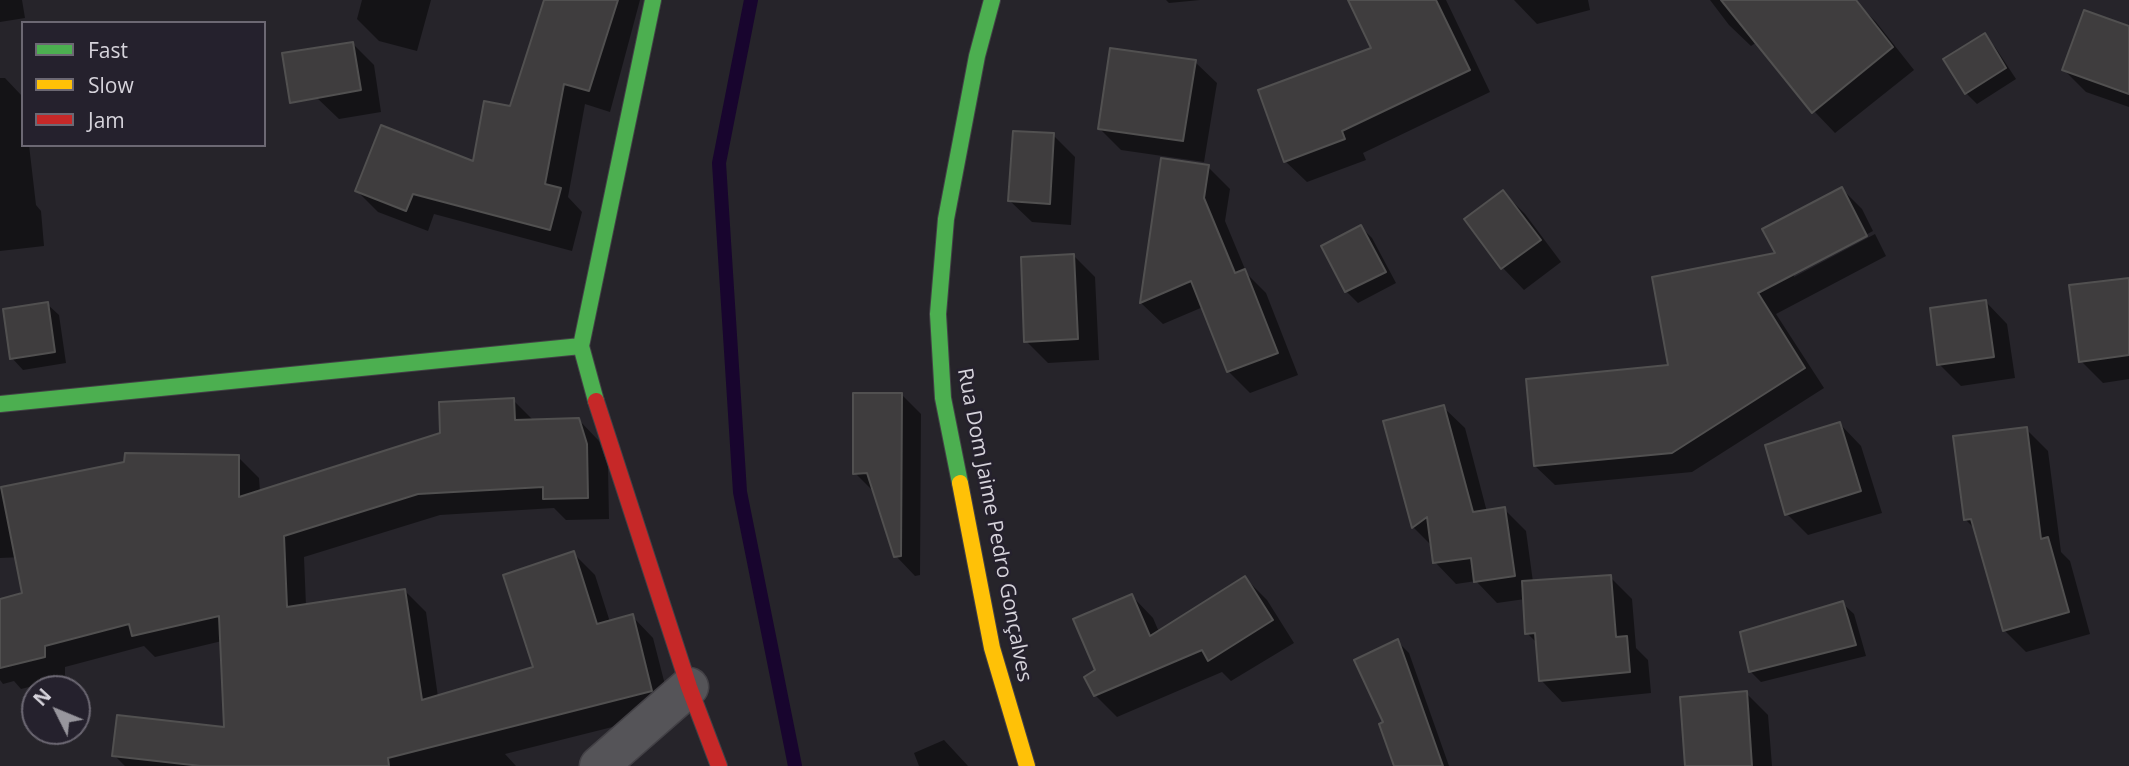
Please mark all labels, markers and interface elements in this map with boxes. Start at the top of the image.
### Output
legend [21,21,266,147]
text: Fast [88,36,128,64]
text: Slow [88,71,134,99]
text: Jam [88,106,125,134]
street label: Rua Dom Jaime Pedro Gonçalves [951,366,1037,684]
north arrow [21,675,91,745]
text: N [27,683,57,712]

